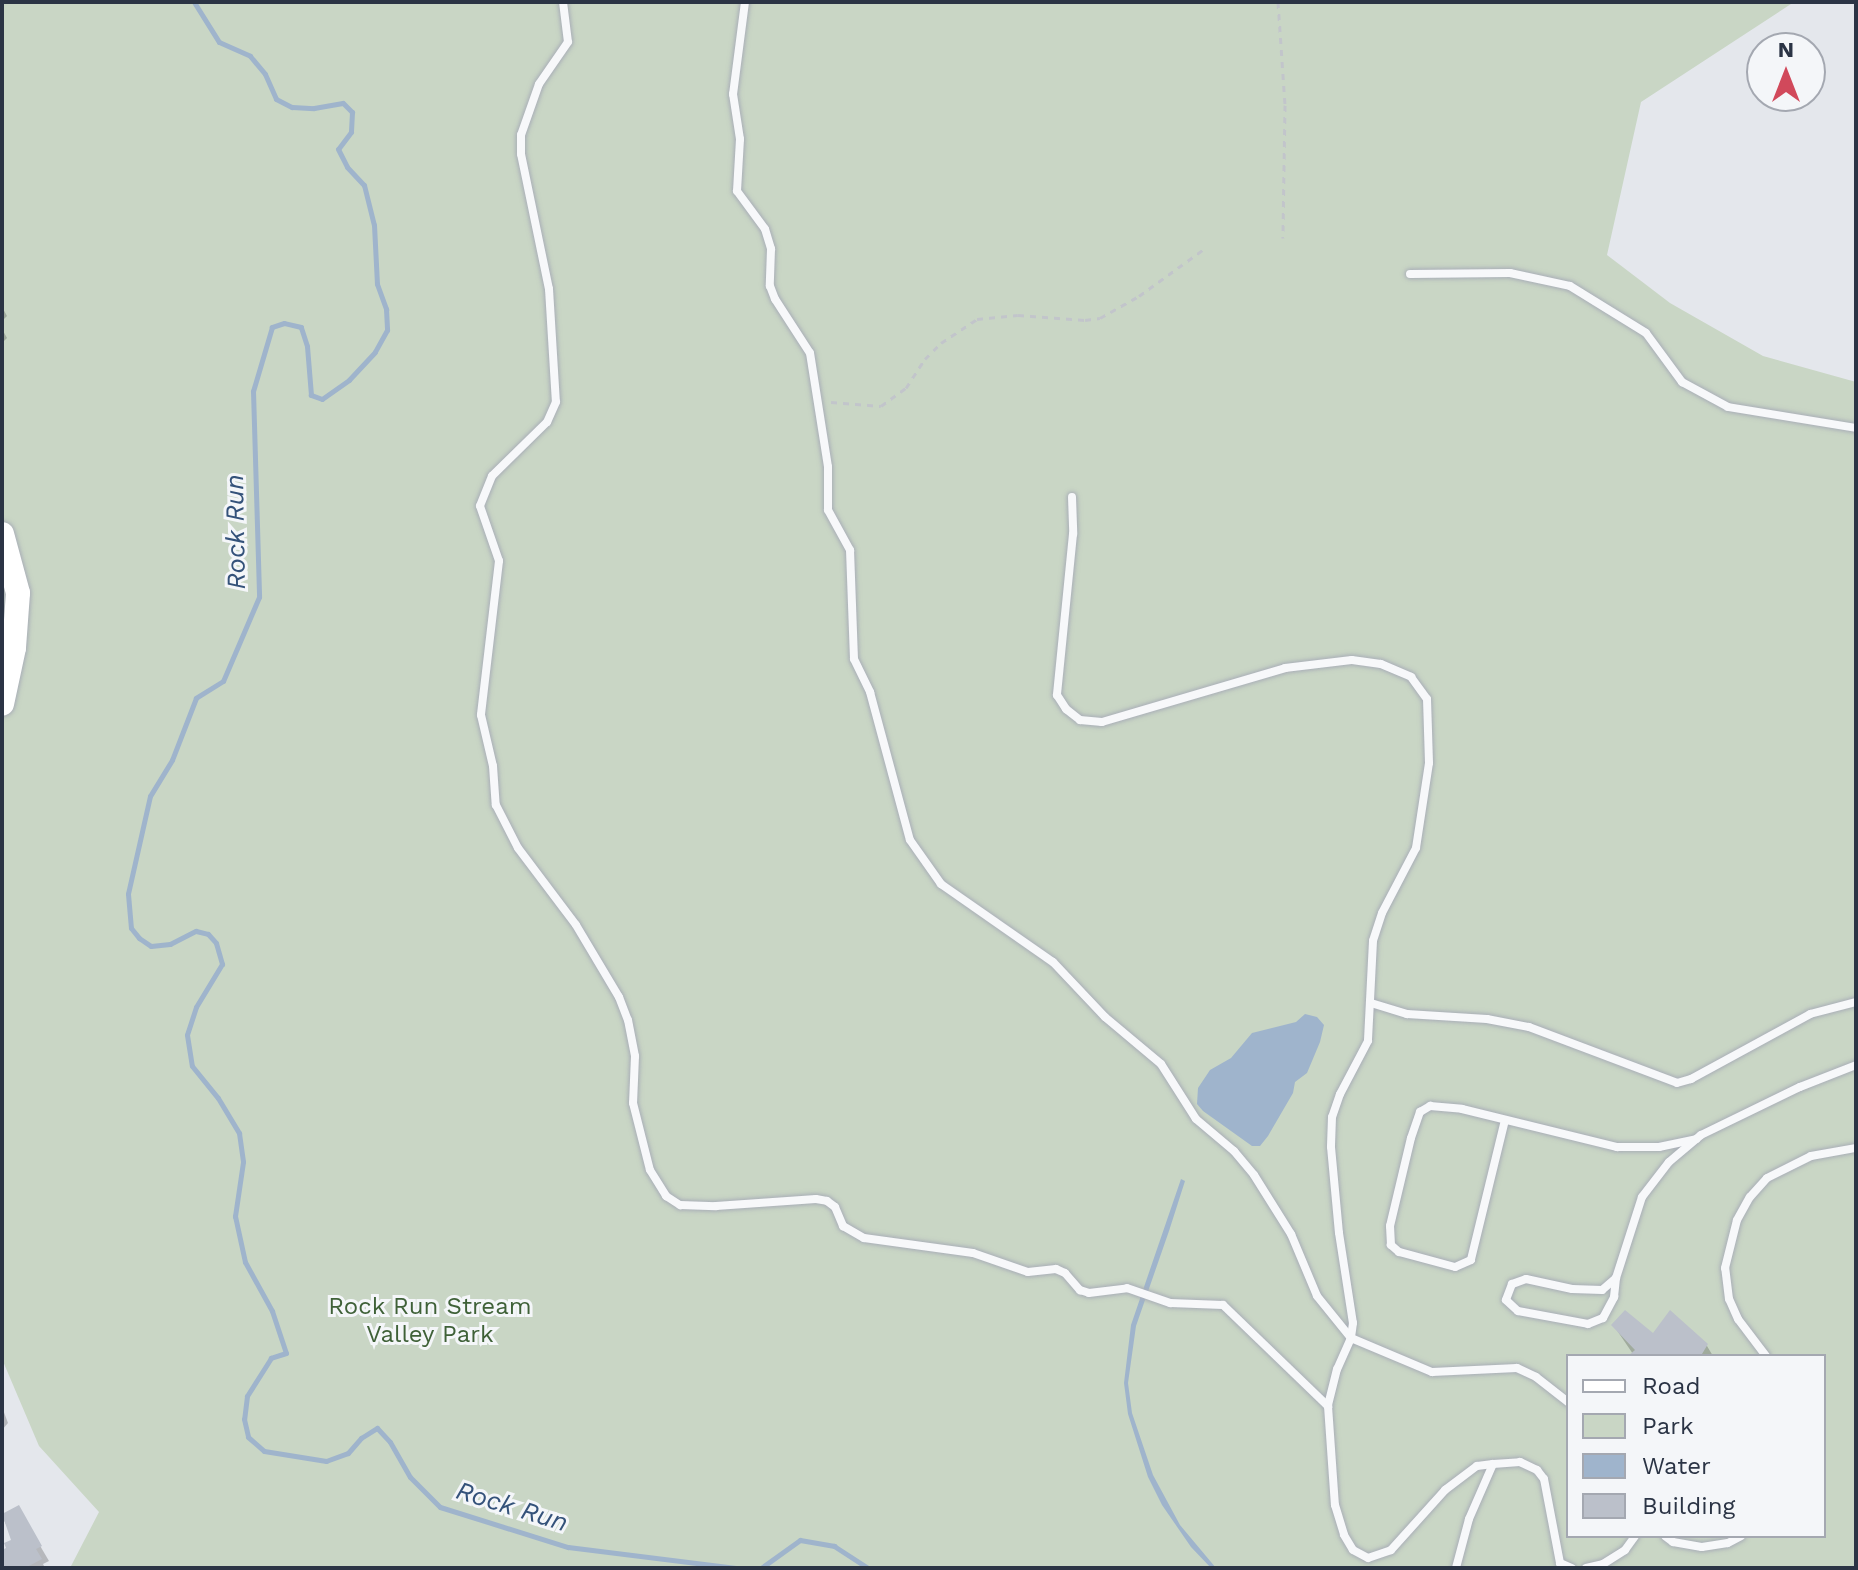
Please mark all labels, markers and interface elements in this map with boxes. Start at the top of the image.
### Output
north arrow [1746,32,1826,112]
text: N [1778,37,1794,62]
water label: Rock Run [219,474,253,590]
park label: Rock Run Stream Valley Park [328,1293,532,1349]
legend [1566,1354,1826,1538]
text: Road [1642,1372,1701,1400]
text: Park [1642,1412,1694,1440]
text: Water [1642,1452,1711,1480]
water label: Rock Run [452,1475,572,1539]
text: Building [1642,1492,1735,1520]

